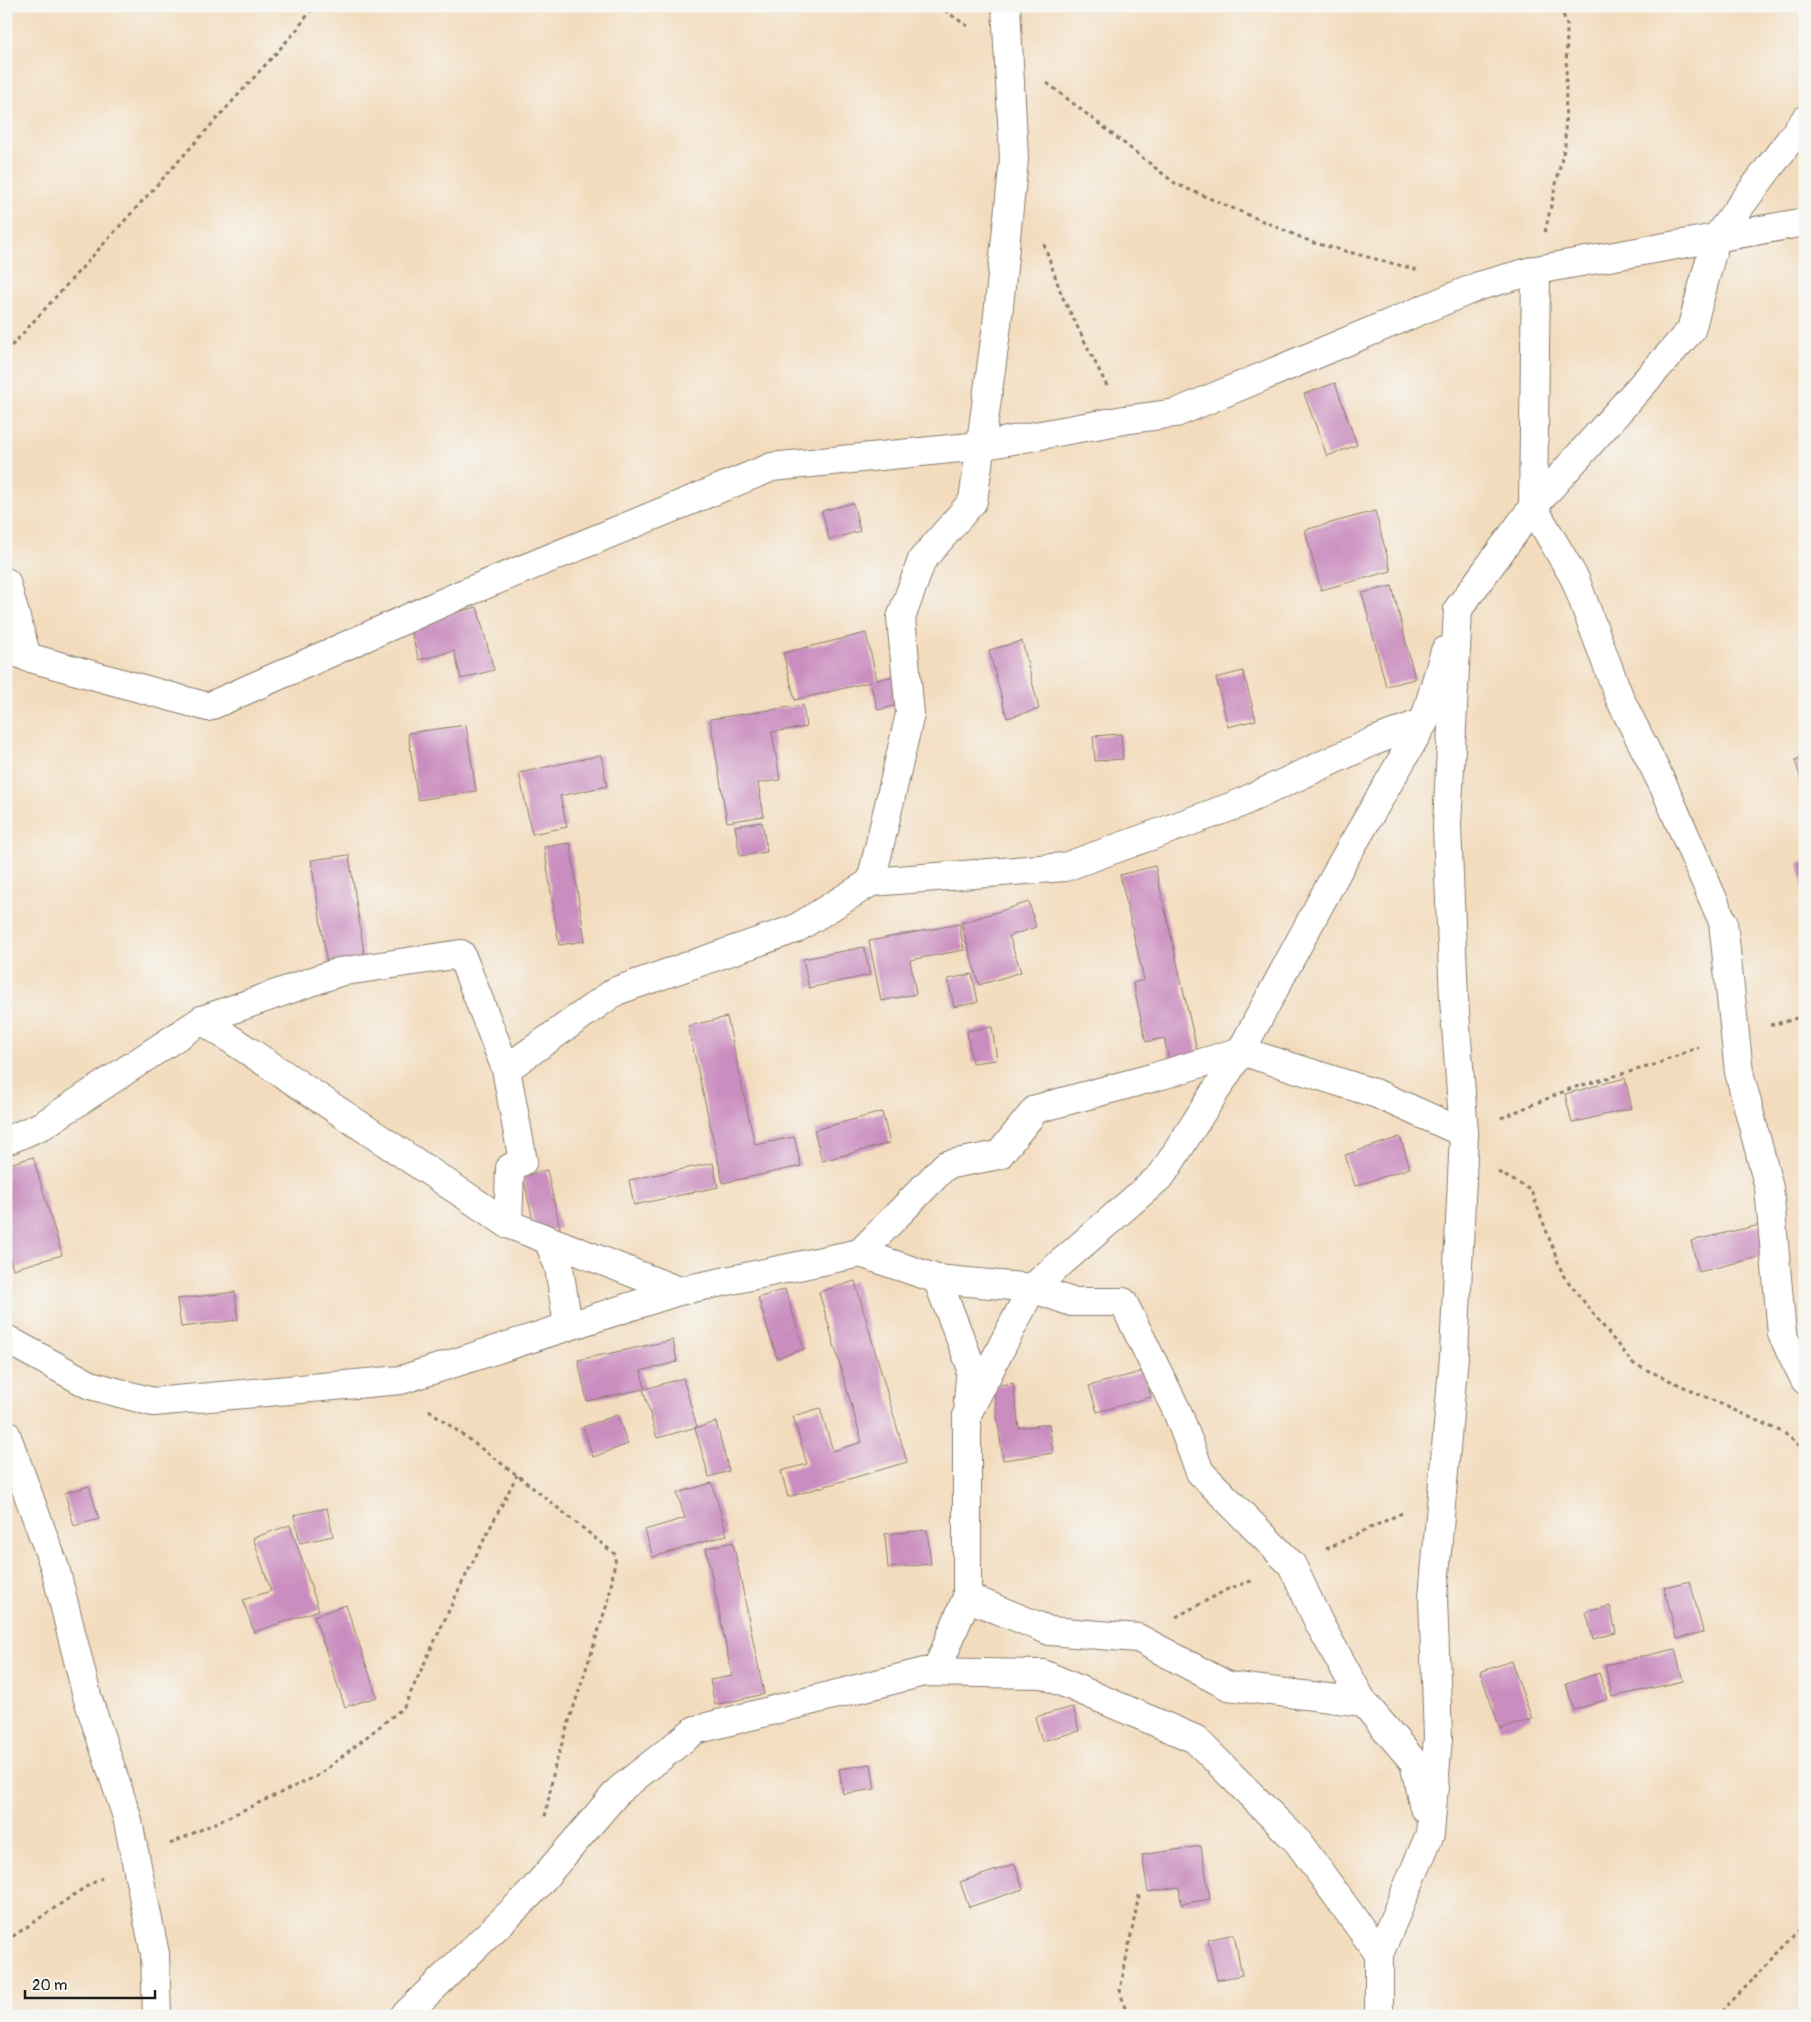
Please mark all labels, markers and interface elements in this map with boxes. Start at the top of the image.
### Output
scale bar [25,1967,155,1999]
text: 20 m [32,1976,67,1995]

